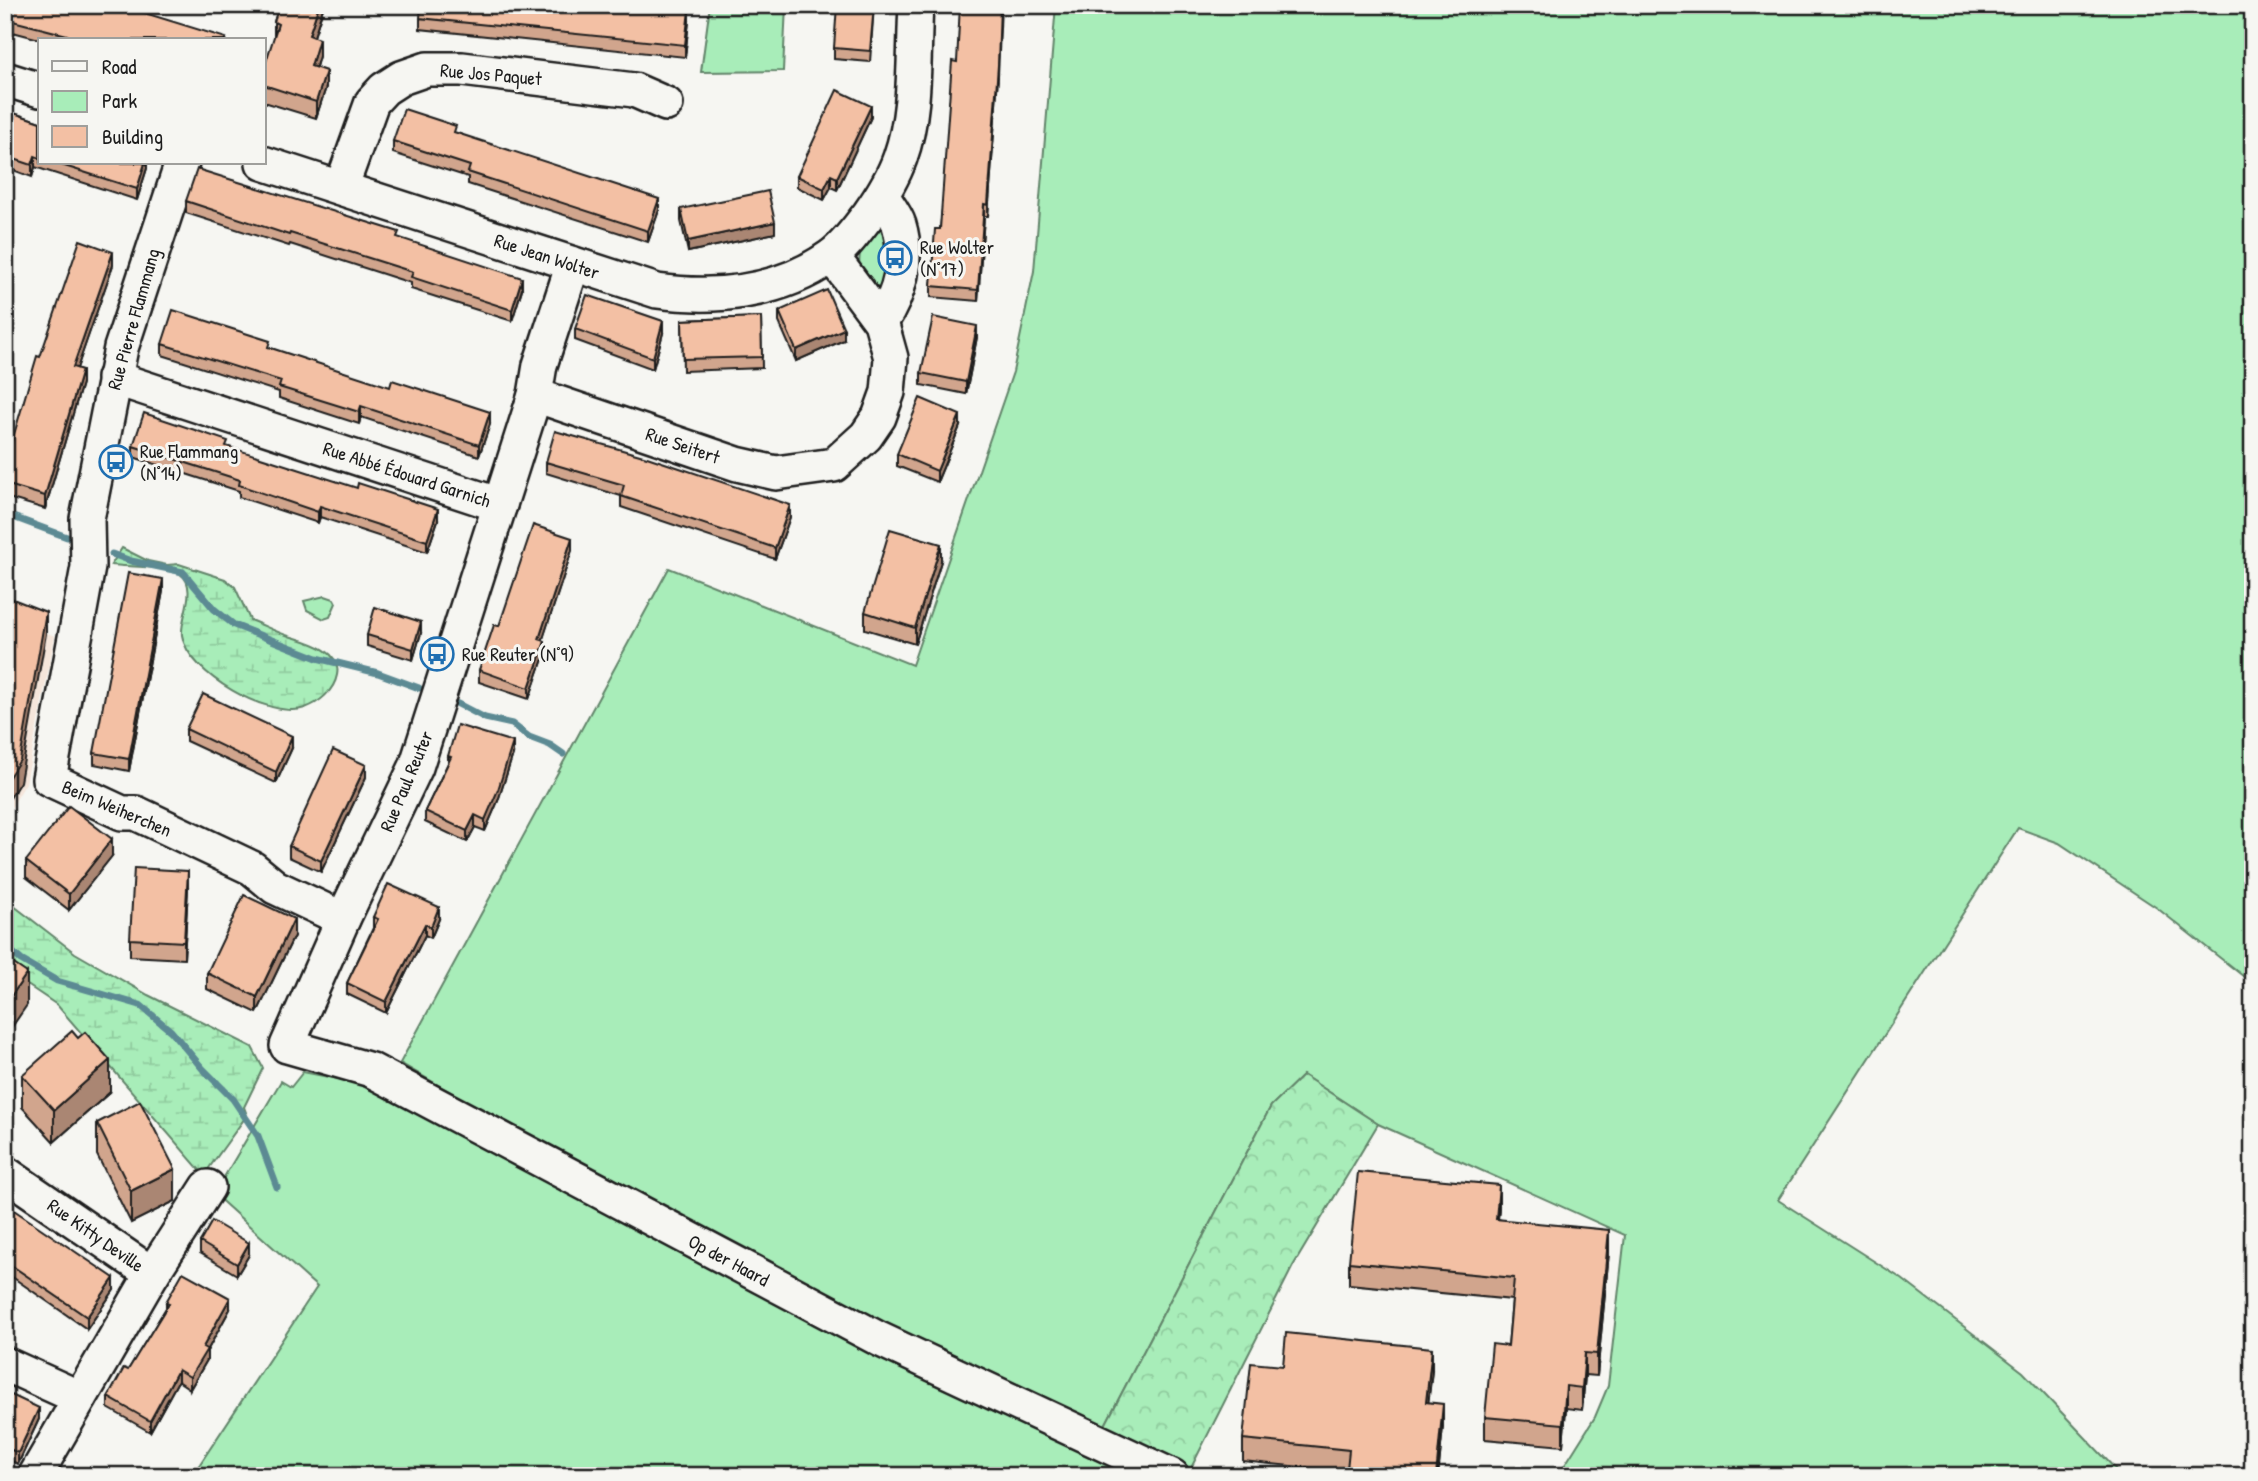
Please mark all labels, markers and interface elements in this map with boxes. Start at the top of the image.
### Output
legend [38,38,266,164]
text: Road [102,52,136,81]
street label: Rue Jos Paquet [439,57,543,91]
text: Park [102,86,137,115]
text: Building [102,122,163,151]
street label: Rue Jean Wolter [491,227,603,285]
place label: Rue Wolter (N°17) [920,234,995,282]
bus stop icon: Rue Wolter (N°17) [876,239,914,277]
street label: Rue Pierre Flammang [100,245,166,393]
street label: Rue Seitert [643,420,724,470]
street label: Rue Abbé Édouard Garnich [320,435,494,513]
place label: Rue Flammang (N°14) [140,438,238,486]
bus stop icon: Rue Flammang (N°14) [97,443,135,481]
bus stop icon: Rue Reuter (N°9) [418,635,456,673]
place label: Rue Reuter (N°9) [462,641,574,667]
street label: Rue Paul Reuter [373,726,439,835]
street label: Beim Weiherchen [58,773,176,843]
street label: Rue Kitty Deville [43,1192,150,1278]
street label: Op der Haard [684,1228,775,1292]

